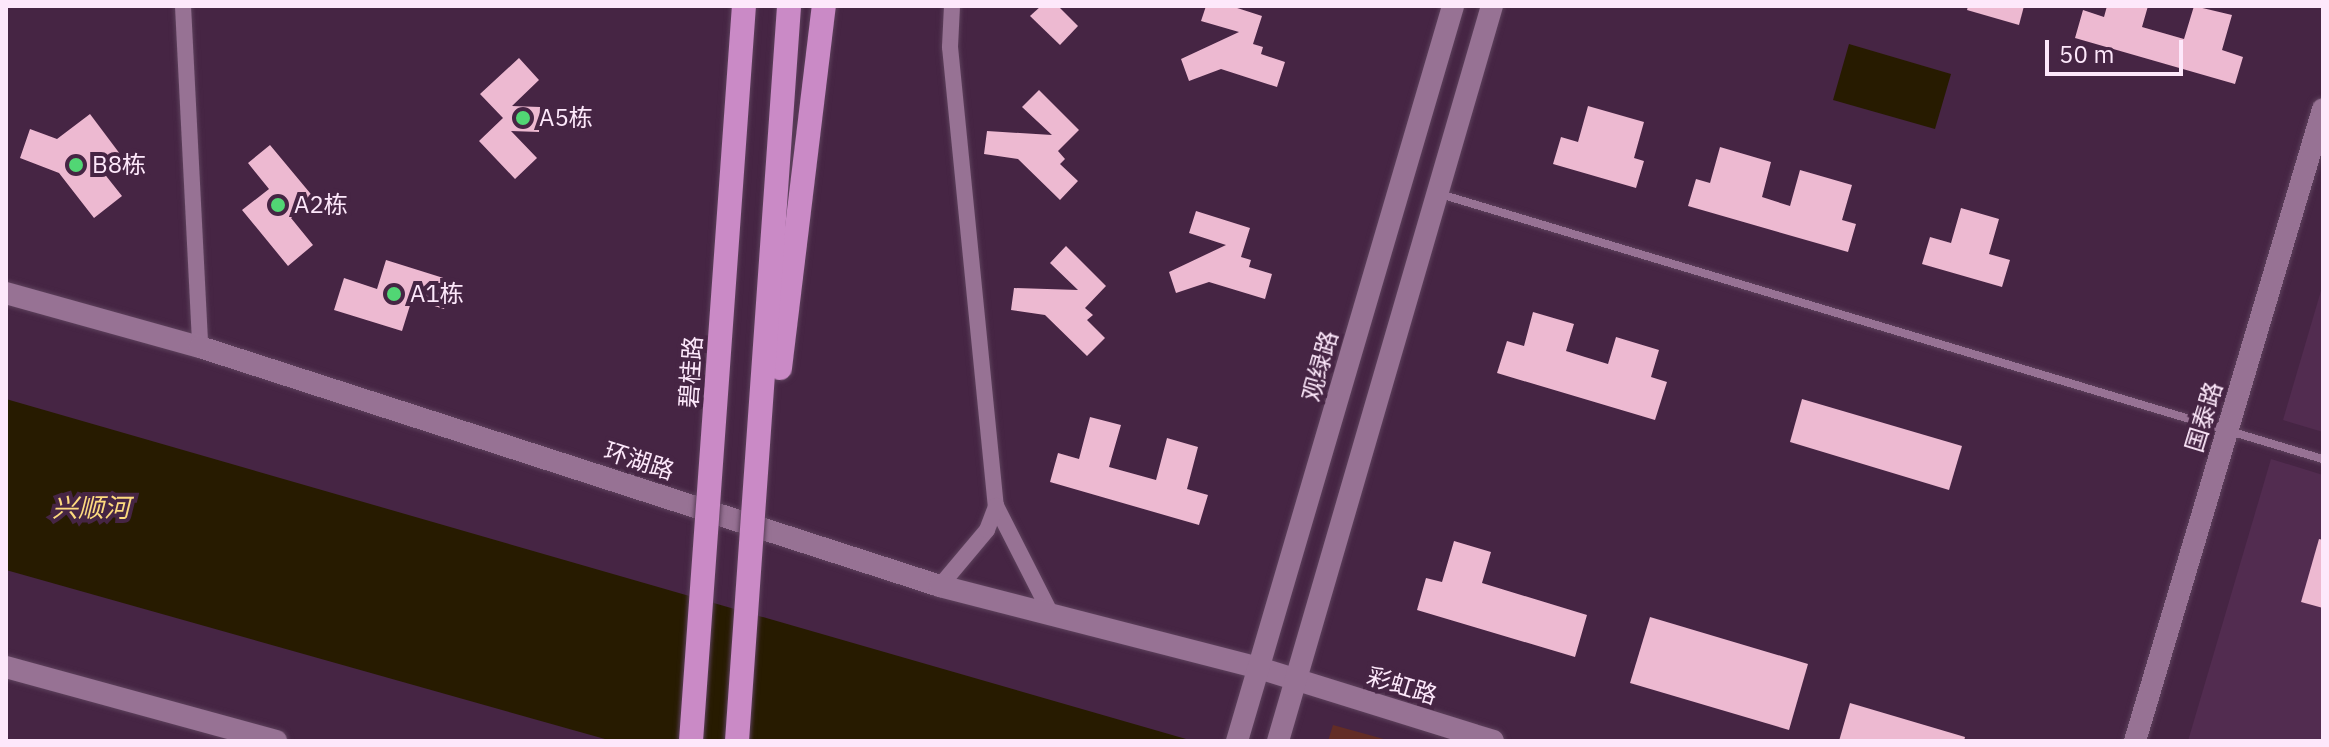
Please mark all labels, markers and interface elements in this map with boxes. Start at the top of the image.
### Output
scale bar [2049,24,2187,74]
text: 50 m [2059,38,2114,70]
place label: A5栋 [539,104,593,132]
marker: A5栋 [514,109,532,127]
place label: B8栋 [92,151,146,179]
marker: B8栋 [67,156,85,174]
place label: A2栋 [294,191,348,219]
marker: A2栋 [269,196,287,214]
place label: A1栋 [410,280,464,308]
marker: A1栋 [385,285,403,303]
street label: 观绿路 [1296,327,1344,405]
street label: 碧桂路 [674,335,708,409]
street label: 国泰路 [2180,378,2228,456]
street label: 环湖路 [600,436,678,486]
water label: 兴顺河 [52,492,130,524]
street label: 彩虹路 [1363,662,1441,710]

